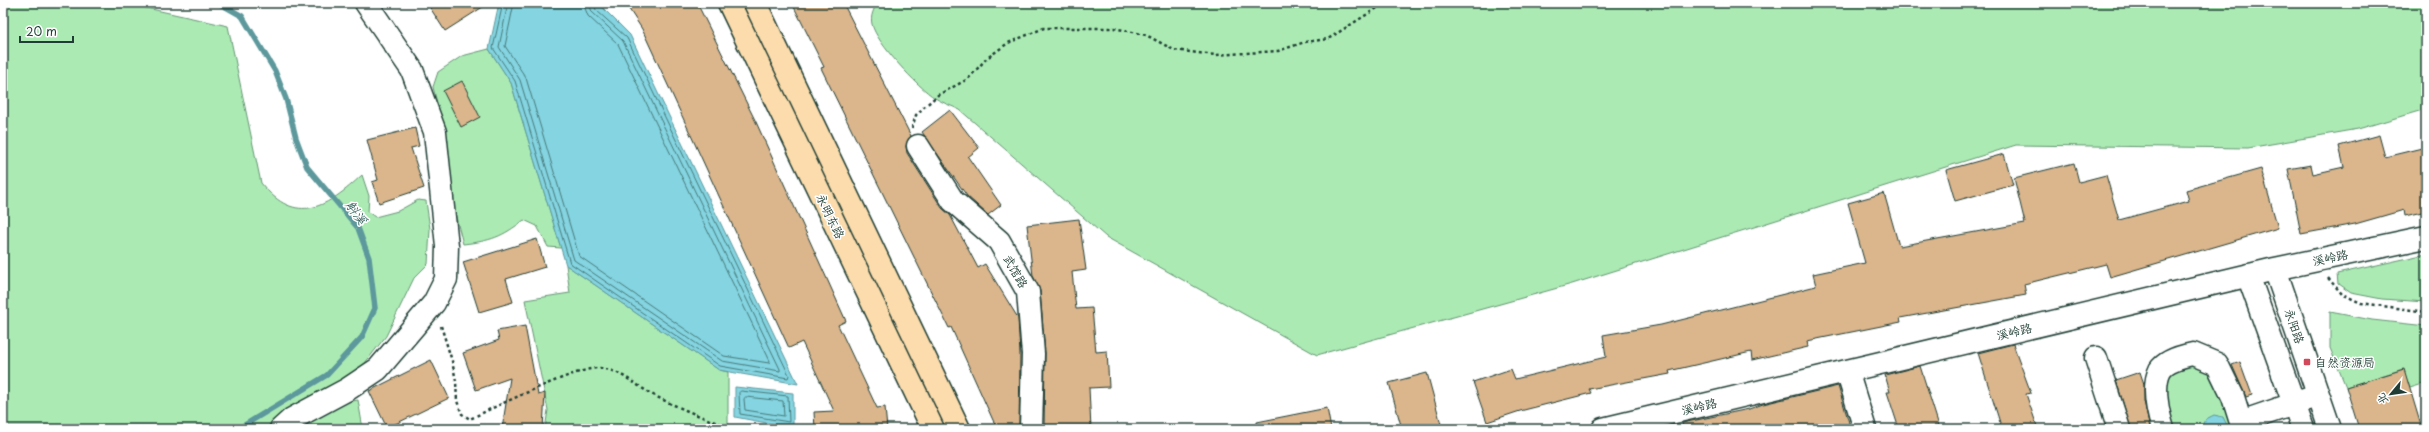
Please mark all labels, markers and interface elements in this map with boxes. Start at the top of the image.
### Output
scale bar [20,18,73,44]
text: 20 m [26,22,57,40]
street label: 永明东路 [812,190,850,242]
water label: 斛溪 [342,196,373,229]
street label: 溪岭路 [2311,244,2349,270]
street label: 武馆路 [999,251,1033,291]
street label: 永阳路 [2281,306,2309,346]
street label: 溪岭路 [1994,318,2034,344]
place label: 自然资源局 [2315,353,2375,371]
marker: 自然资源局 [2302,357,2312,367]
north arrow [2371,374,2411,414]
text: 北 [2372,390,2392,408]
street label: 溪岭路 [1679,393,1719,419]

